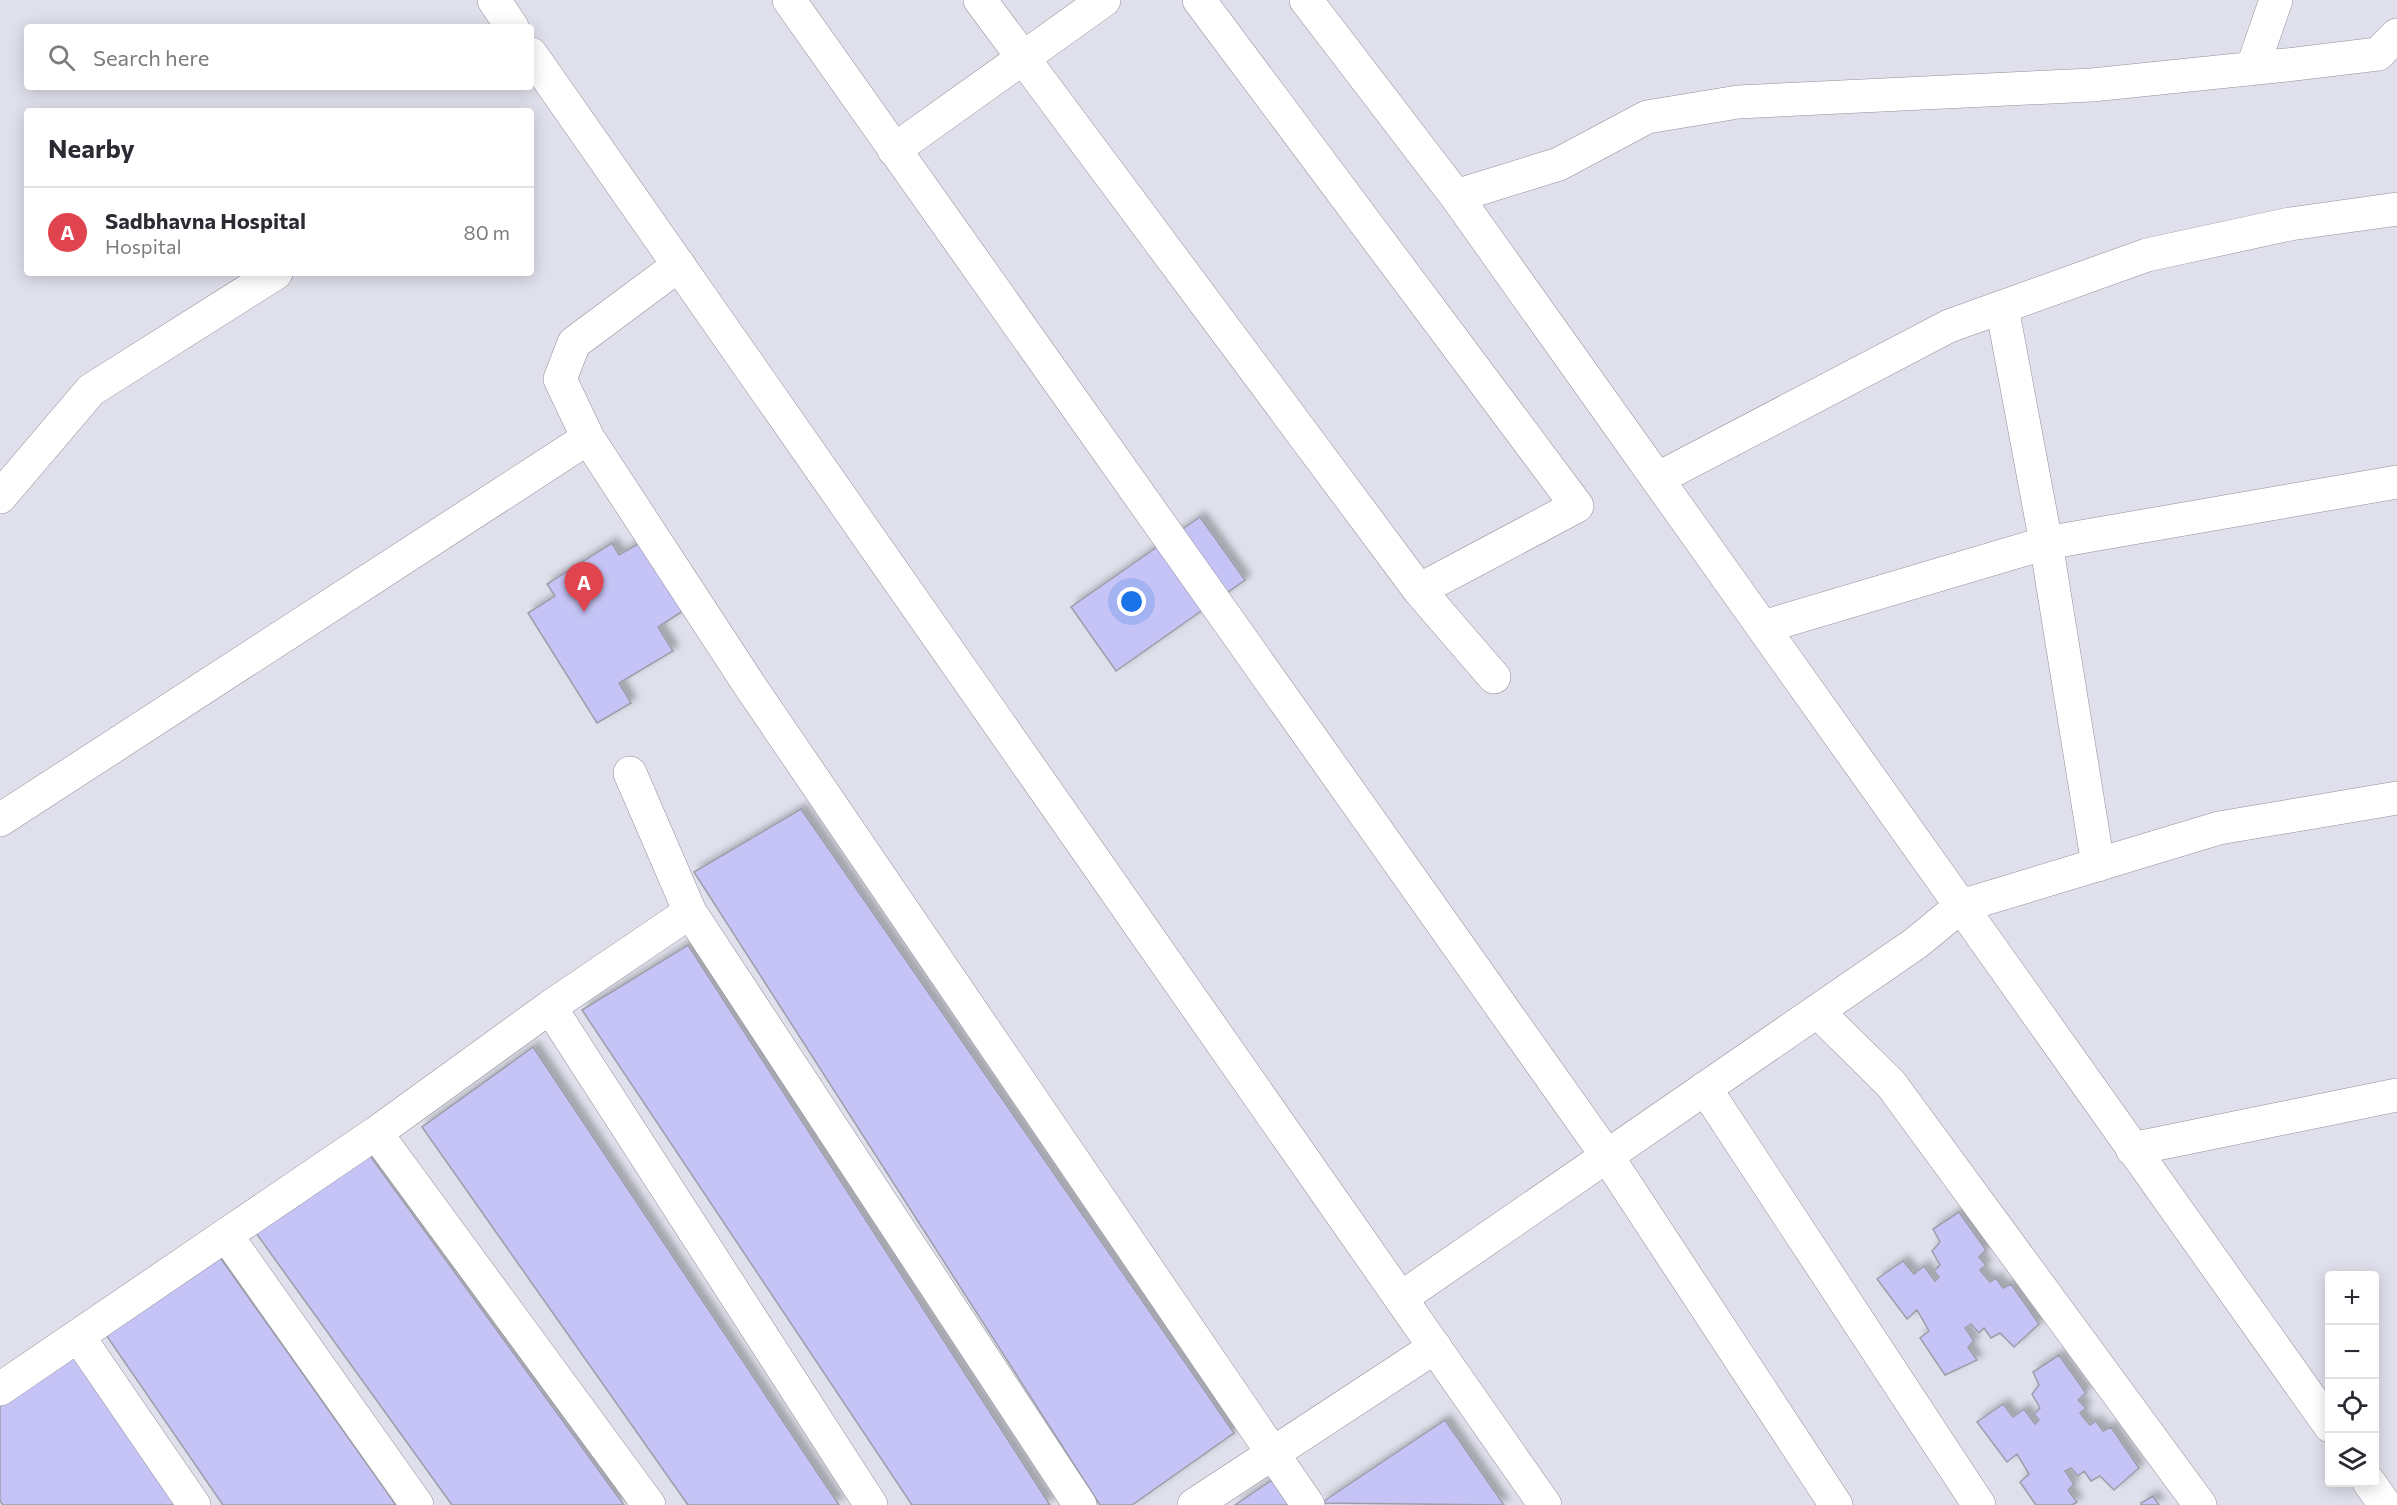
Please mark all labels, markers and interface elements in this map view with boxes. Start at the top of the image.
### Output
search box [24,24,534,90]
icon: search [45,41,78,74]
text: Search here [93,44,209,71]
text: Nearby [48,132,135,163]
text: Sadbhavna Hospital [105,207,306,234]
text: A [60,220,75,244]
text: 80 m [464,220,510,244]
text: Hospital [105,234,182,258]
pin: A [564,562,604,612]
your location [1117,587,1146,616]
map controls [2325,1271,2379,1487]
button: + [2325,1271,2379,1325]
button: − [2325,1325,2379,1379]
button: locate [2325,1379,2379,1433]
button: layers [2325,1433,2379,1487]

